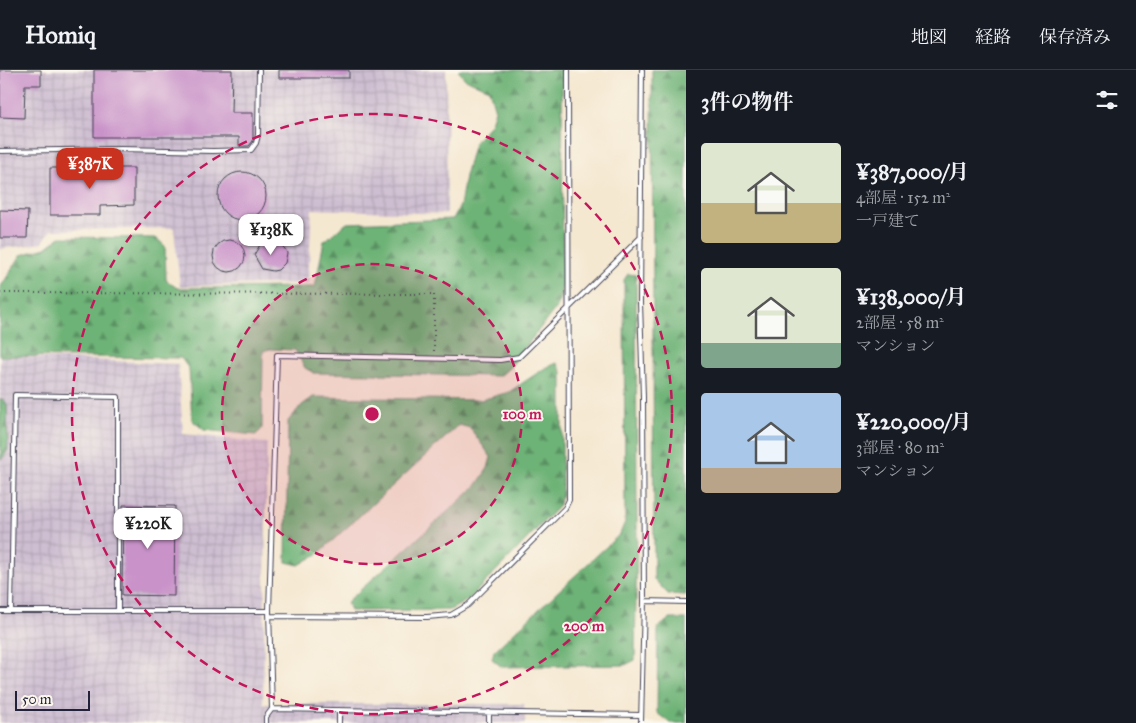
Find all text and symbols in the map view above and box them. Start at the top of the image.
text: Homiq [25,20,96,50]
text: 地図 [911,26,947,48]
text: 経路 [975,26,1011,48]
text: 保存済み [1039,26,1111,48]
icon: filters [1093,86,1121,114]
text: 3件の物件 [701,89,793,115]
pin: ¥387K [55,148,125,190]
text: ¥387K [67,154,113,173]
text: ¥387,000/月 [856,159,969,185]
icon: home [741,163,801,223]
text: 4部屋 · 152 m² [856,188,950,207]
text: 一戸建て [856,211,920,230]
pin: ¥138K [236,214,306,256]
text: ¥138K [249,220,293,239]
text: ¥138,000/月 [856,284,966,310]
icon: home [741,288,801,348]
text: 2部屋 · 58 m² [856,313,944,332]
text: マンション [856,336,935,355]
centre of rings [363,405,381,423]
text: 100 m [502,405,542,423]
text: ¥220,000/月 [856,409,971,435]
icon: home [741,413,801,473]
text: 3部屋 · 80 m² [856,438,944,457]
text: マンション [856,461,935,480]
pin: ¥220K [113,508,183,550]
text: ¥220K [125,514,171,533]
text: 200 m [564,617,605,635]
scale bar [15,688,90,711]
text: 50 m [22,691,51,708]

